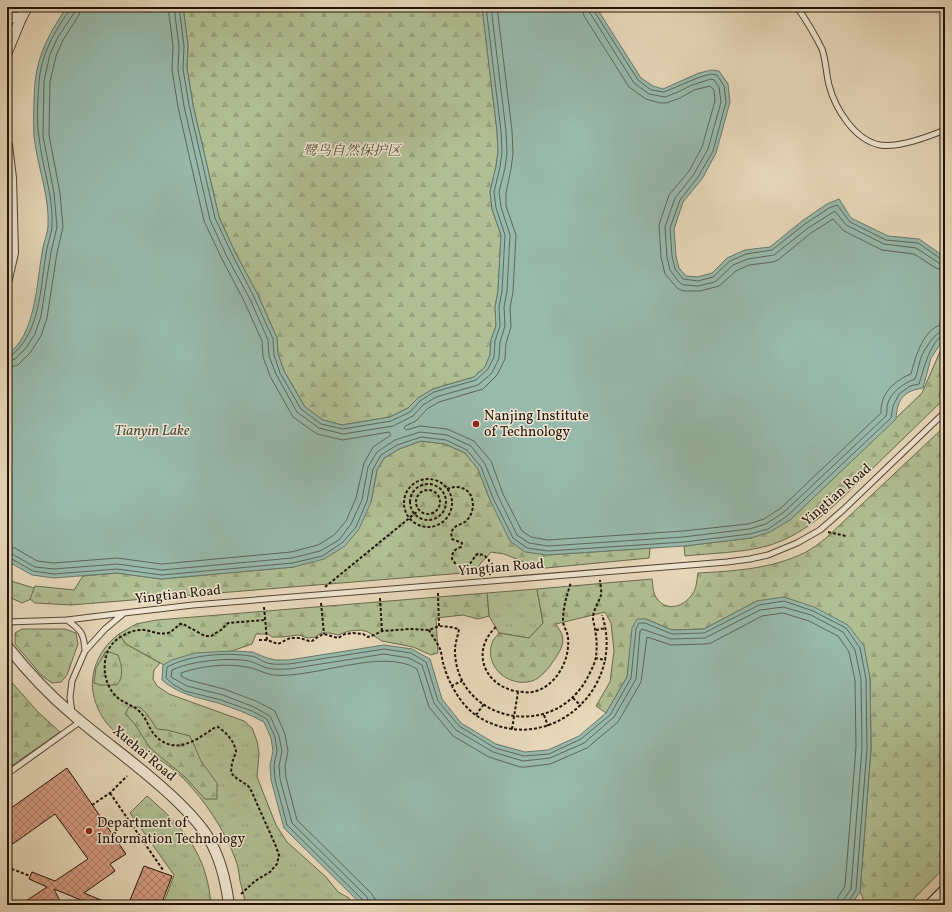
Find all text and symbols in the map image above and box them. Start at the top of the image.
park label: 鹭鸟自然保护区 [303,142,403,161]
place label: Nanjing Institute of Technology [484,407,589,442]
marker: Nanjing Institute of Technology [471,419,481,429]
water label: Tianyin Lake [115,421,190,442]
street label: Yingtian Road [798,459,876,531]
street label: Yingtian Road [457,555,545,581]
street label: Yingtian Road [134,581,222,609]
street label: Xuehai Road [108,722,180,786]
place label: Department of Information Technology [97,814,245,849]
marker: Department of Information Technology [84,826,94,836]

